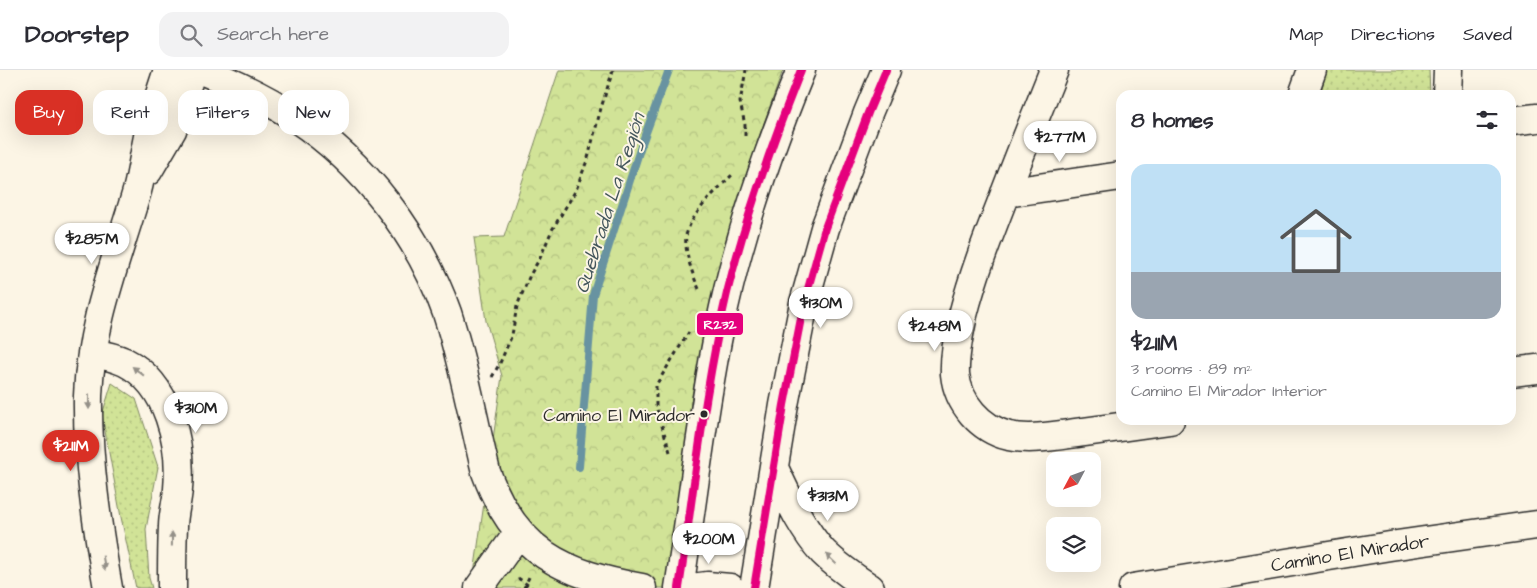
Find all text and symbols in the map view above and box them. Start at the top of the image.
search box [159,12,509,57]
text: Doorstep [25,18,129,52]
icon: search [177,21,205,49]
text: Search here [217,21,329,48]
text: Map [1289,22,1323,47]
text: Directions [1351,22,1435,47]
text: Saved [1463,22,1512,47]
chip: Buy [15,90,83,135]
chip: Rent [93,90,168,135]
chip: Filters [178,90,268,135]
chip: New [278,90,349,135]
text: 8 homes [1131,106,1213,135]
icon: filters [1473,106,1501,134]
water label: Quebrada La Región [568,108,654,297]
pin: $277M [1025,121,1095,163]
text: $277M [1035,126,1085,148]
icon: home [1271,196,1361,286]
pin: $285M [57,222,127,265]
text: $285M [66,228,119,250]
pin: $130M [786,286,856,329]
text: $130M [800,292,842,314]
pin: $248M [900,310,970,352]
line badge: R232 [696,312,744,336]
text: R232 [703,315,738,335]
text: $248M [909,315,961,337]
text: $211M [1131,329,1177,358]
text: 3 rooms · 89 m² [1131,358,1252,380]
one-way arrow [132,366,145,377]
text: Camino El Mirador Interior [1131,380,1327,402]
pin: $310M [161,392,231,434]
one-way arrow [85,394,93,410]
text: $310M [175,397,217,419]
place label: Camino El Mirador [543,403,695,428]
marker: Camino El Mirador [699,409,709,419]
pin: $211M [36,430,106,472]
text: $211M [53,435,89,457]
north arrow [1046,452,1101,508]
map controls [1046,452,1101,572]
pin: $313M [793,480,863,522]
text: $313M [808,485,848,507]
button: layers [1046,517,1101,572]
pin: $200M [674,522,744,565]
text: $200M [683,528,735,550]
street label: Camino El Mirador [1269,528,1432,579]
one-way arrow [169,531,177,547]
one-way arrow [825,553,837,565]
one-way arrow [100,556,108,572]

